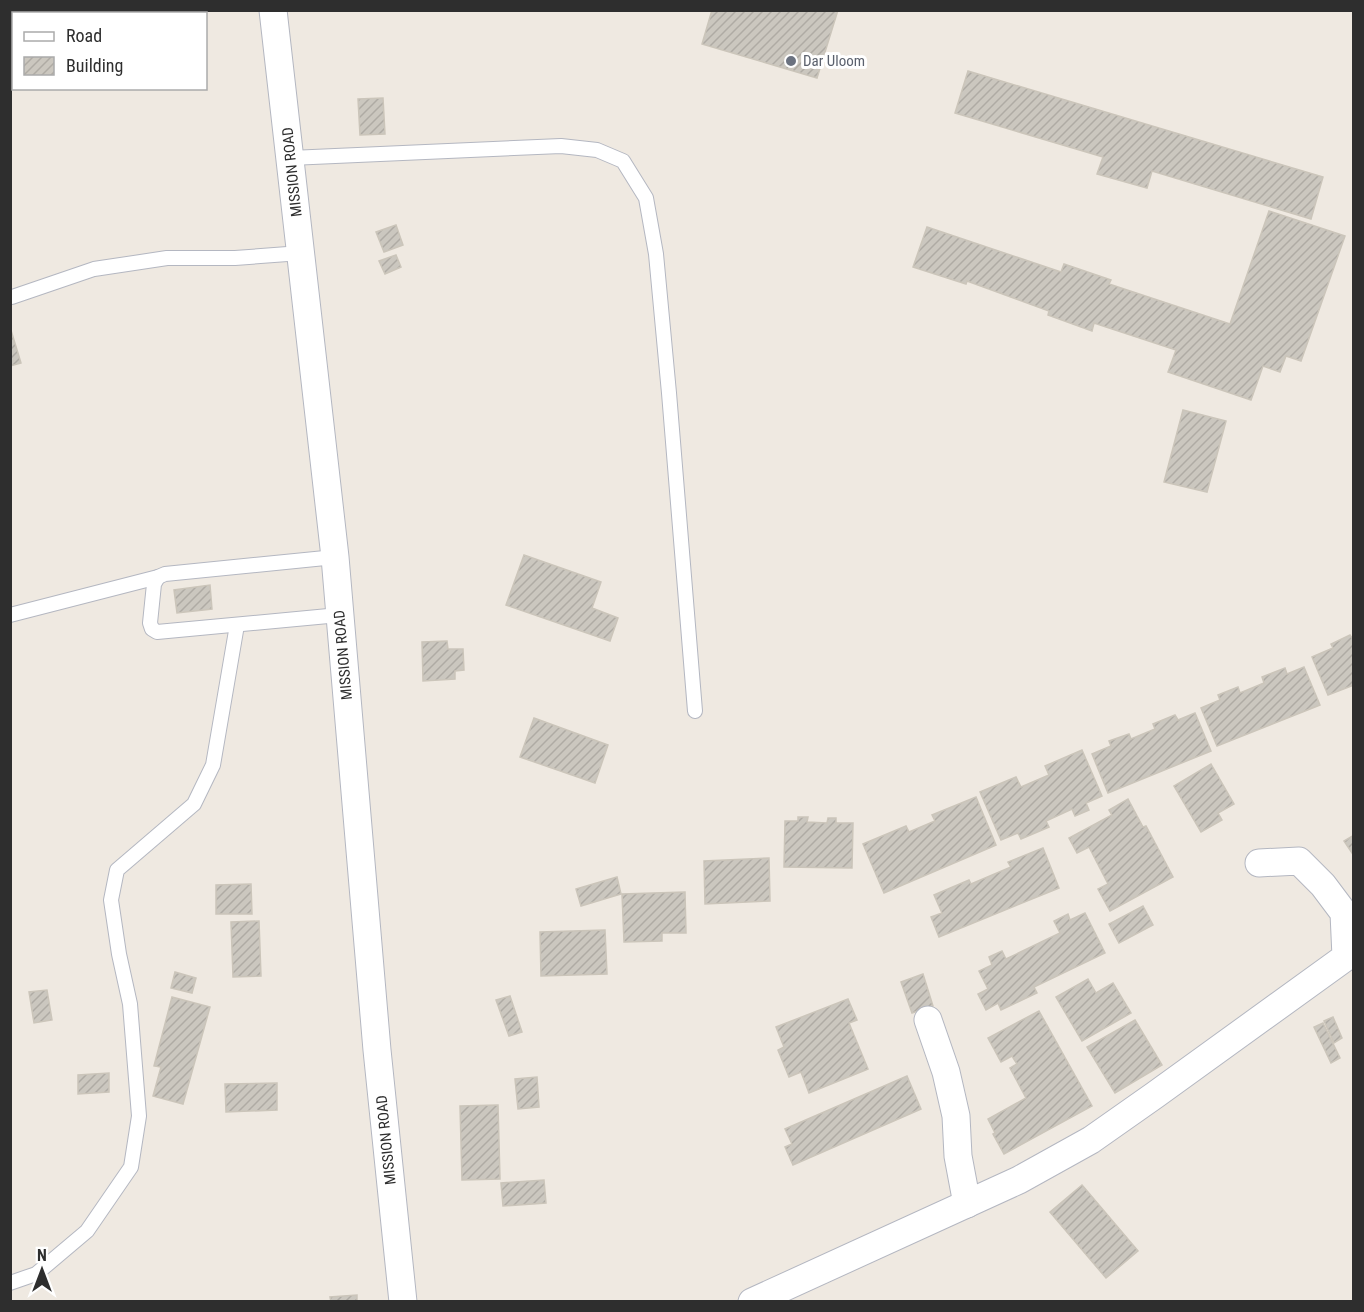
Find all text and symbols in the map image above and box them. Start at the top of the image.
legend [12,12,207,90]
text: Road [66,25,102,46]
place label: Dar Uloom [803,52,865,70]
marker: Dar Uloom [784,54,798,68]
text: Building [66,55,123,76]
street label: MISSION ROAD [278,126,306,218]
street label: MISSION ROAD [330,609,356,701]
street label: MISSION ROAD [372,1094,400,1186]
north arrow [12,1240,72,1300]
text: N [37,1246,47,1265]

